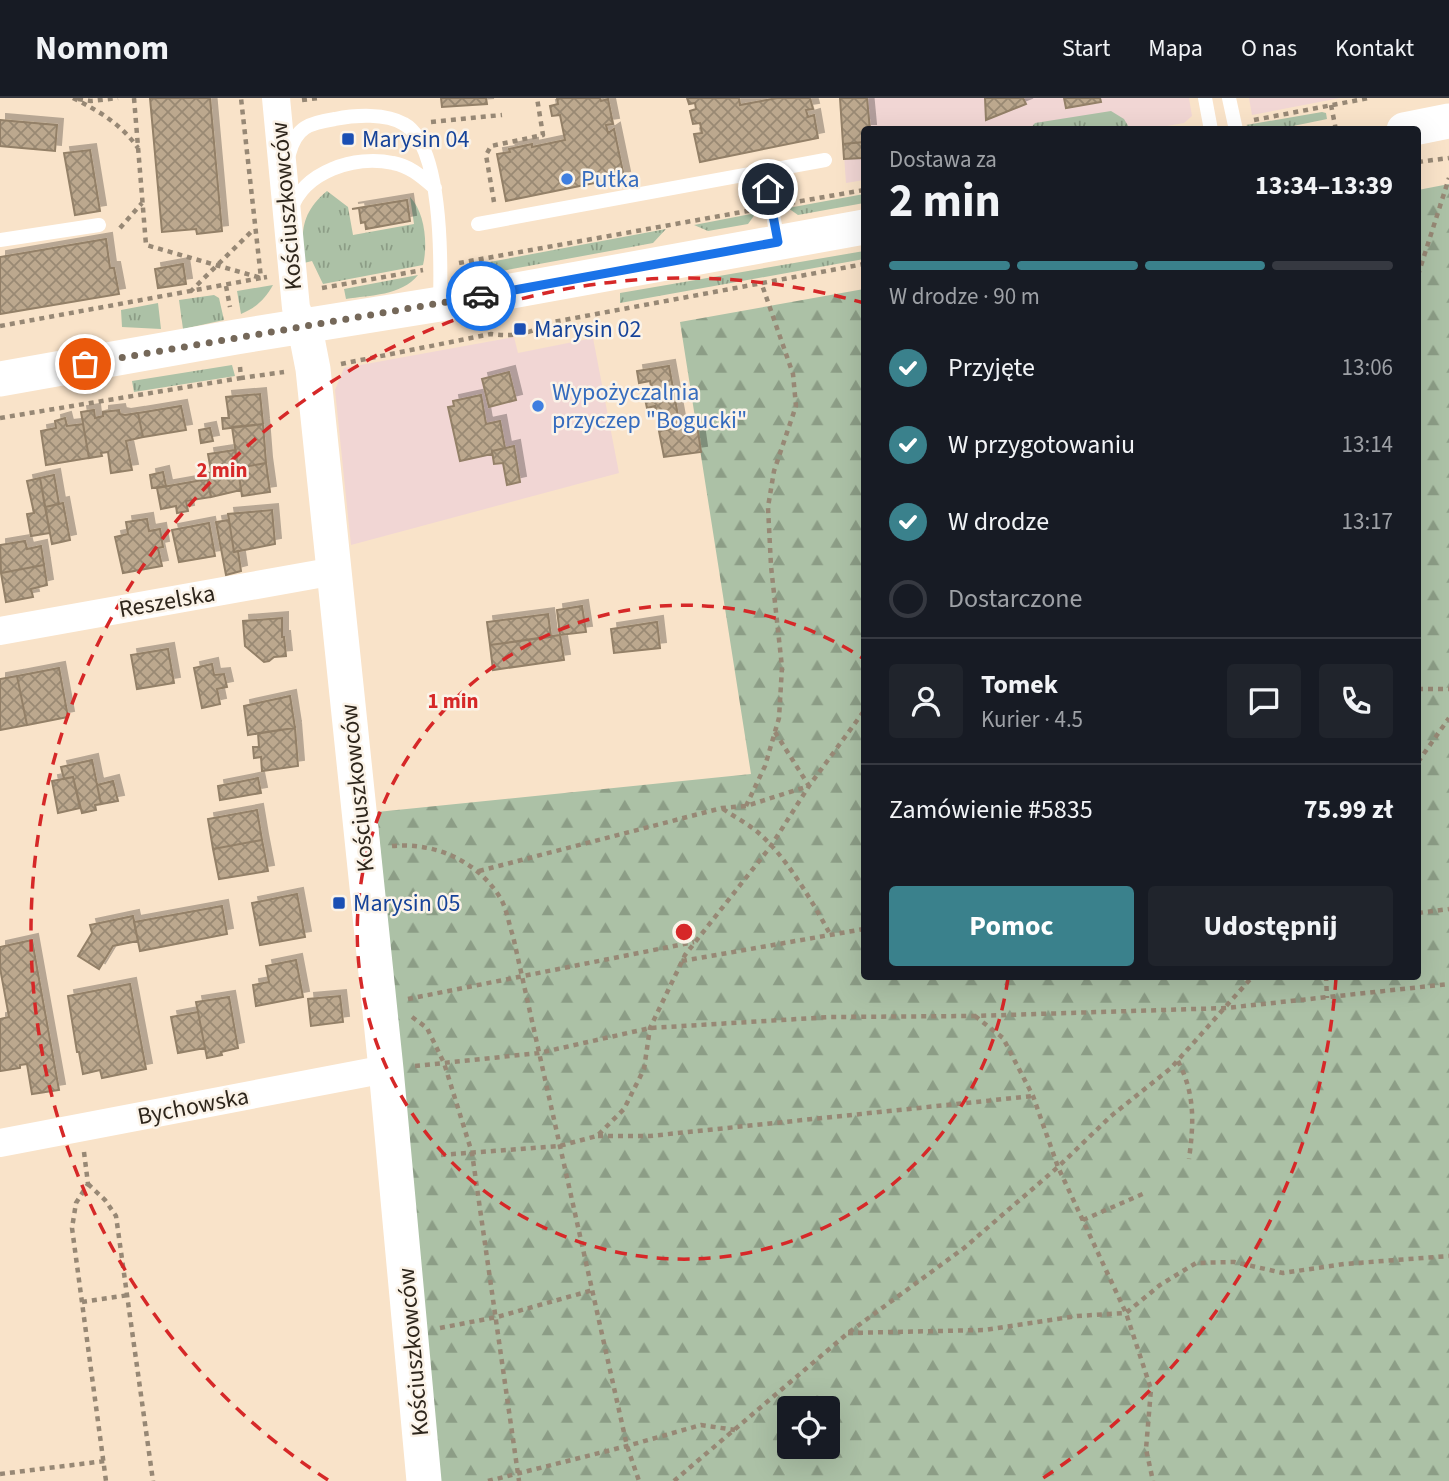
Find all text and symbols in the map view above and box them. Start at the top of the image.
text: Nomnom [35,25,169,72]
text: Start [1062,31,1110,66]
text: Mapa [1148,31,1203,66]
text: O nas [1241,31,1297,66]
text: Kontakt [1335,31,1414,66]
street label: Kościuszkowców [262,120,311,292]
place label: Marysin 04 [362,122,470,157]
marker: Marysin 04 [340,131,356,147]
text: Dostawa za [889,143,997,176]
pin [738,159,798,219]
place label: Putka [581,162,640,197]
text: 13:34–13:39 [1255,167,1393,204]
text: 2 min [889,169,1001,234]
icon: home [749,170,787,208]
marker: Putka [559,171,575,187]
courier [446,261,516,331]
icon: car [462,277,500,315]
text: W drodze · 90 m [889,280,1040,313]
place label: Marysin 02 [534,312,641,347]
marker: Marysin 02 [512,321,528,337]
pin [55,334,115,394]
icon: bag [66,345,104,383]
icon: check [889,349,927,387]
text: Przyjęte [948,349,1035,386]
text: 13:06 [1342,351,1393,384]
place label: Wypożyczalnia przyczep "Bogucki" [552,375,747,438]
marker: Wypożyczalnia przyczep "Bogucki" [530,398,546,414]
icon: check [889,426,927,464]
text: W przygotowaniu [948,426,1135,463]
text: 13:14 [1342,428,1393,461]
text: 2 min [196,455,248,485]
icon: check [889,503,927,541]
text: W drodze [948,503,1049,540]
text: 13:17 [1342,505,1393,538]
street label: Reszelska [116,576,218,627]
text: Dostarczone [948,580,1082,617]
button: person [889,664,963,738]
button: chat [1227,664,1301,738]
button: phone [1319,664,1393,738]
text: Tomek [981,666,1058,703]
text: 1 min [427,686,479,716]
street label: Kościuszkowców [331,702,384,874]
text: Kurier · 4.5 [981,703,1083,736]
text: Zamówienie #5835 [889,791,1093,828]
text: 75.99 zł [1304,791,1393,828]
place label: Marysin 05 [353,886,460,921]
button: Pomoc [889,886,1134,966]
button: Udostępnij [1148,886,1393,966]
marker: Marysin 05 [331,895,347,911]
centre of rings [672,920,696,944]
street label: Bychowska [134,1079,252,1134]
street label: Kościuszkowców [389,1266,438,1438]
map controls [777,1396,840,1459]
button: locate [777,1396,840,1459]

